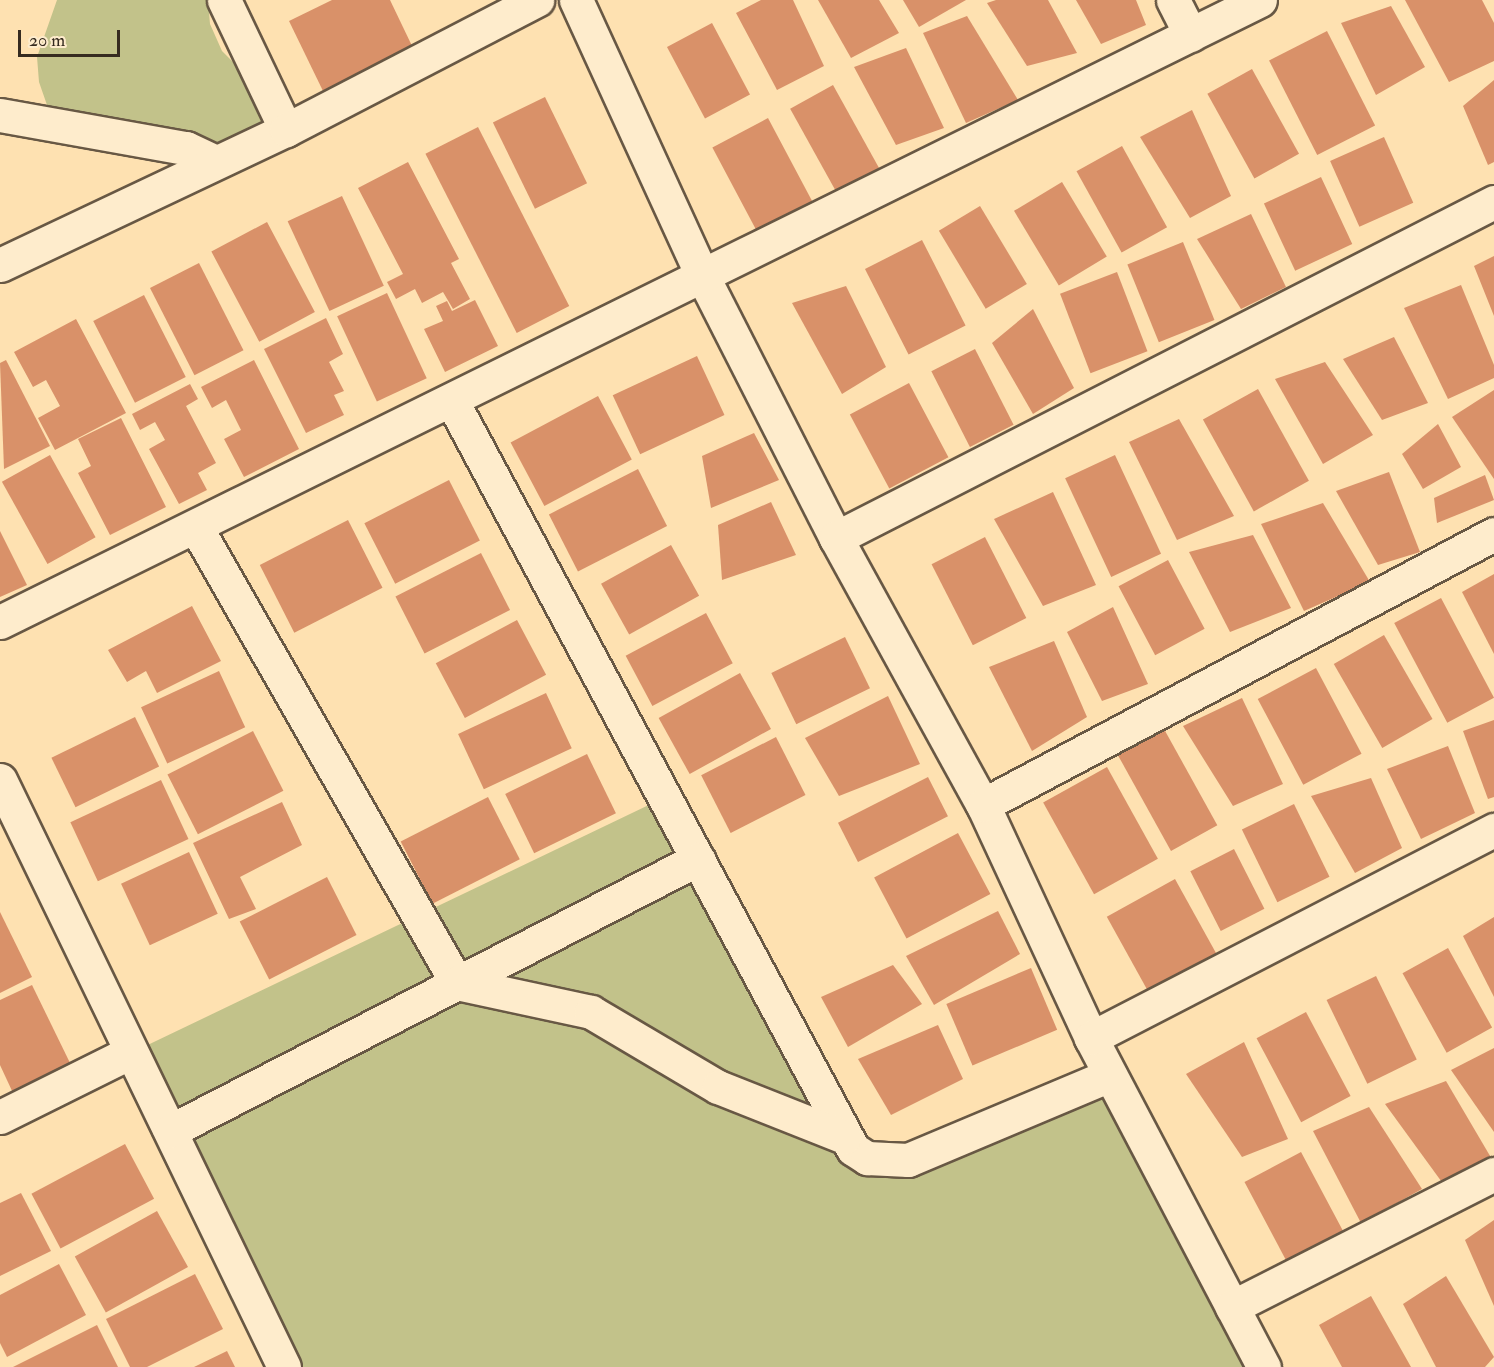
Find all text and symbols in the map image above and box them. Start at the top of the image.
scale bar [21,18,123,56]
text: 20 m [29,29,65,52]

